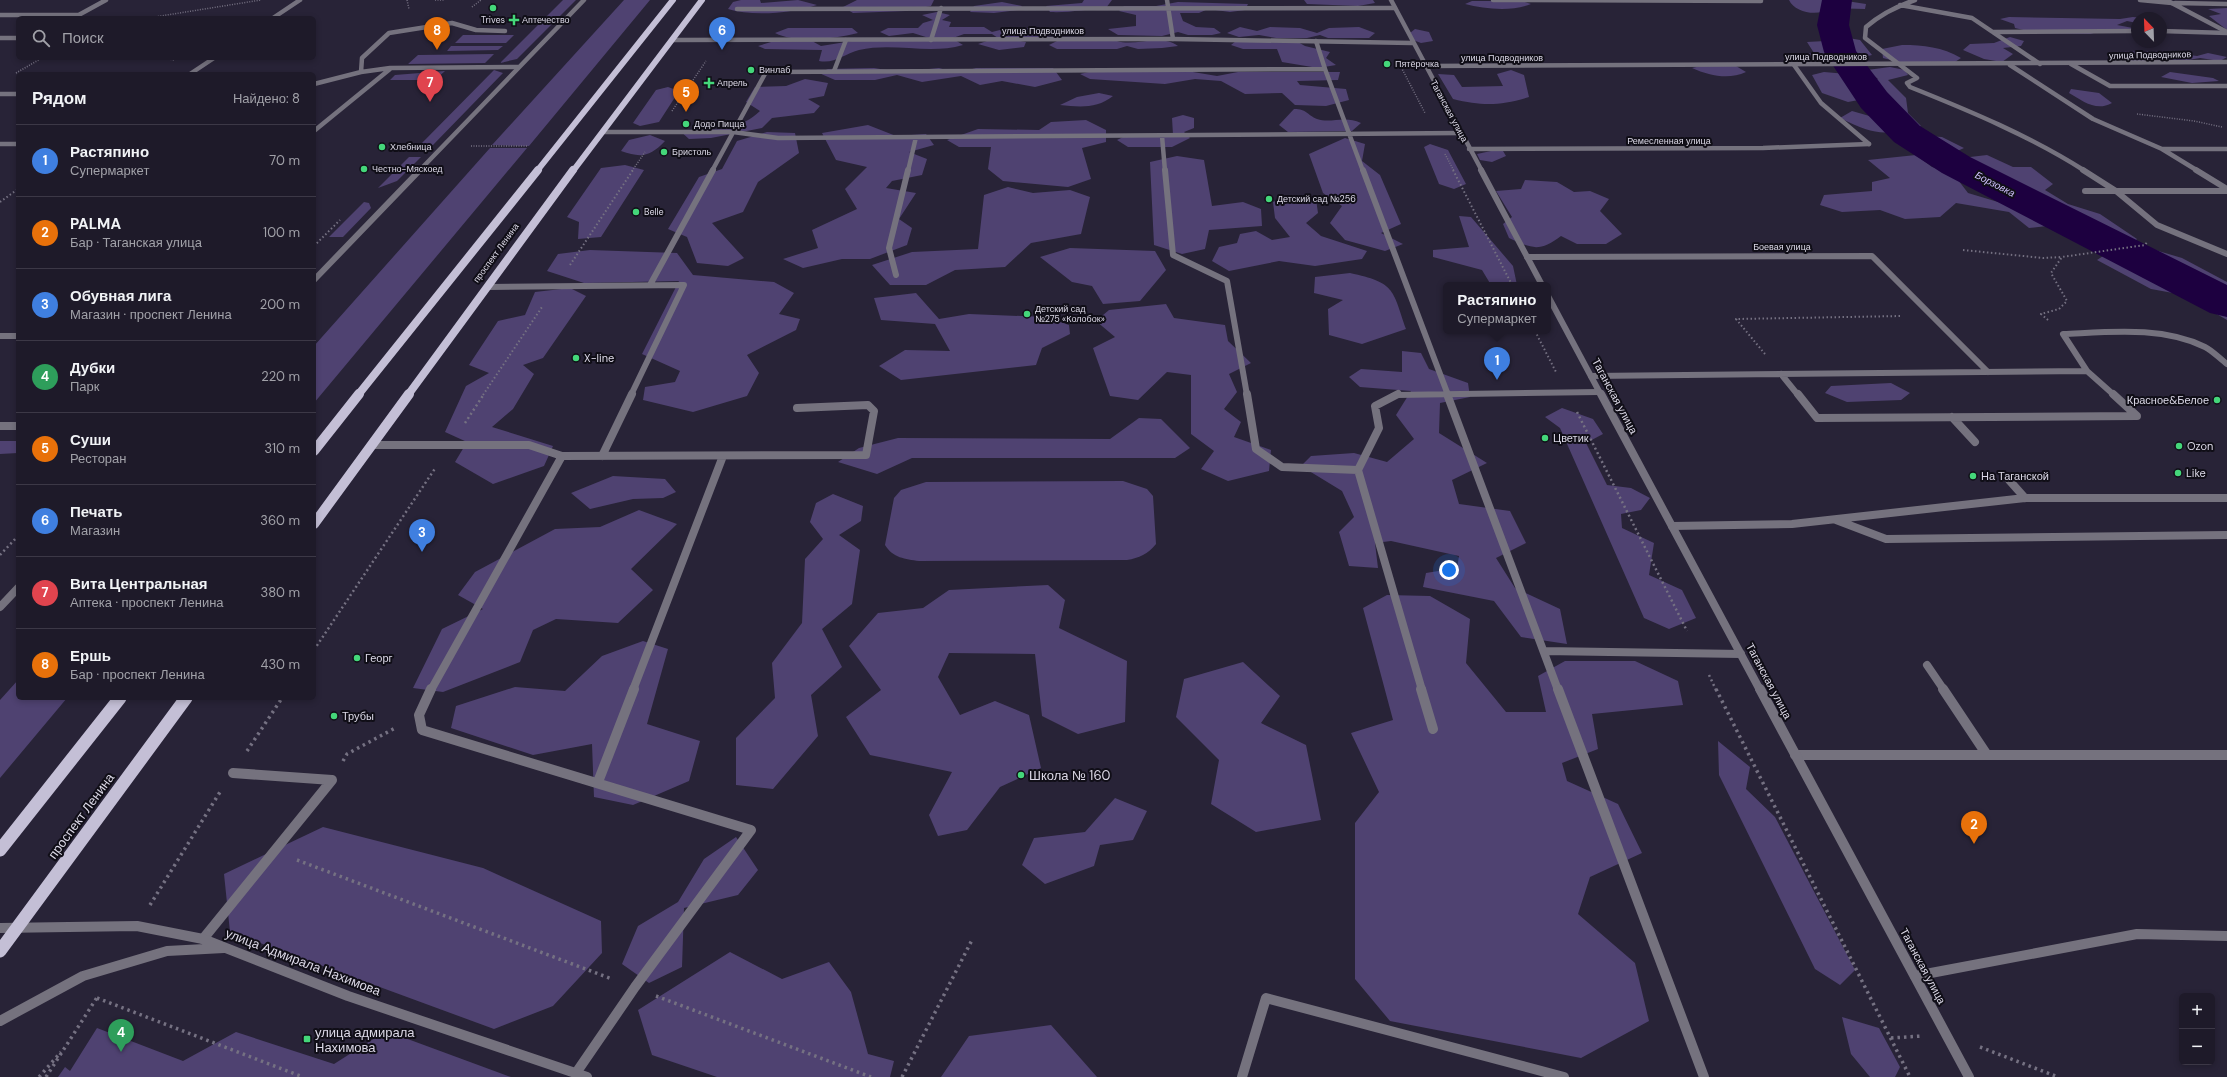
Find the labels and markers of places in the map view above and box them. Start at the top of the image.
marker: Trives [488,3,498,13]
place label: Trives [481,14,506,26]
place label: Аптечество [522,14,570,26]
marker: Аптечество [509,15,519,25]
pin: 8 [424,17,450,50]
pin: 6 [709,17,735,50]
place label: Пятёрочка [1395,58,1439,70]
marker: Пятёрочка [1382,59,1392,69]
place label: Винлаб [759,64,790,76]
marker: Винлаб [746,65,756,75]
pin: 7 [417,69,443,102]
place label: Апрель [717,77,748,89]
marker: Апрель [704,78,714,88]
pin: 5 [673,79,699,112]
place label: Додо Пицца [694,118,744,130]
marker: Додо Пицца [681,119,691,129]
place label: Хлебница [390,141,431,153]
marker: Хлебница [377,142,387,152]
place label: Бристоль [672,146,712,158]
marker: Бристоль [659,147,669,157]
place label: Честно-Мяскоед [372,163,443,175]
marker: Честно-Мяскоед [359,164,369,174]
place label: Детский сад №256 [1277,193,1356,205]
marker: Детский сад №256 [1264,194,1274,204]
place label: Belle [644,206,664,218]
marker: Belle [631,207,641,217]
place label: Детский сад №275 «Колобок» [1035,303,1105,325]
marker: Детский сад №275 «Колобок» [1022,309,1032,319]
pin: 1 [1484,347,1510,380]
place label: X-line [584,351,614,365]
marker: X-line [571,353,581,363]
place label: Красное&Белое [2127,393,2209,407]
marker: Красное&Белое [2212,395,2222,405]
place label: Цветик [1553,431,1589,445]
marker: Цветик [1540,433,1550,443]
place label: Ozon [2187,439,2213,453]
marker: Ozon [2174,441,2184,451]
place label: Like [2186,466,2206,480]
marker: Like [2173,468,2183,478]
place label: На Таганской [1981,469,2049,483]
marker: На Таганской [1968,471,1978,481]
pin: 3 [409,519,435,552]
place label: Георг [365,651,393,665]
marker: Георг [352,653,362,663]
place label: Трубы [342,709,374,723]
marker: Трубы [329,711,339,721]
place label: Школа № 160 [1029,767,1111,784]
marker: Школа № 160 [1016,770,1026,780]
pin: 2 [1961,811,1987,844]
pin: 4 [108,1019,134,1052]
place label: улица адмирала Нахимова [315,1024,415,1056]
marker: улица адмирала Нахимова [302,1034,312,1044]

